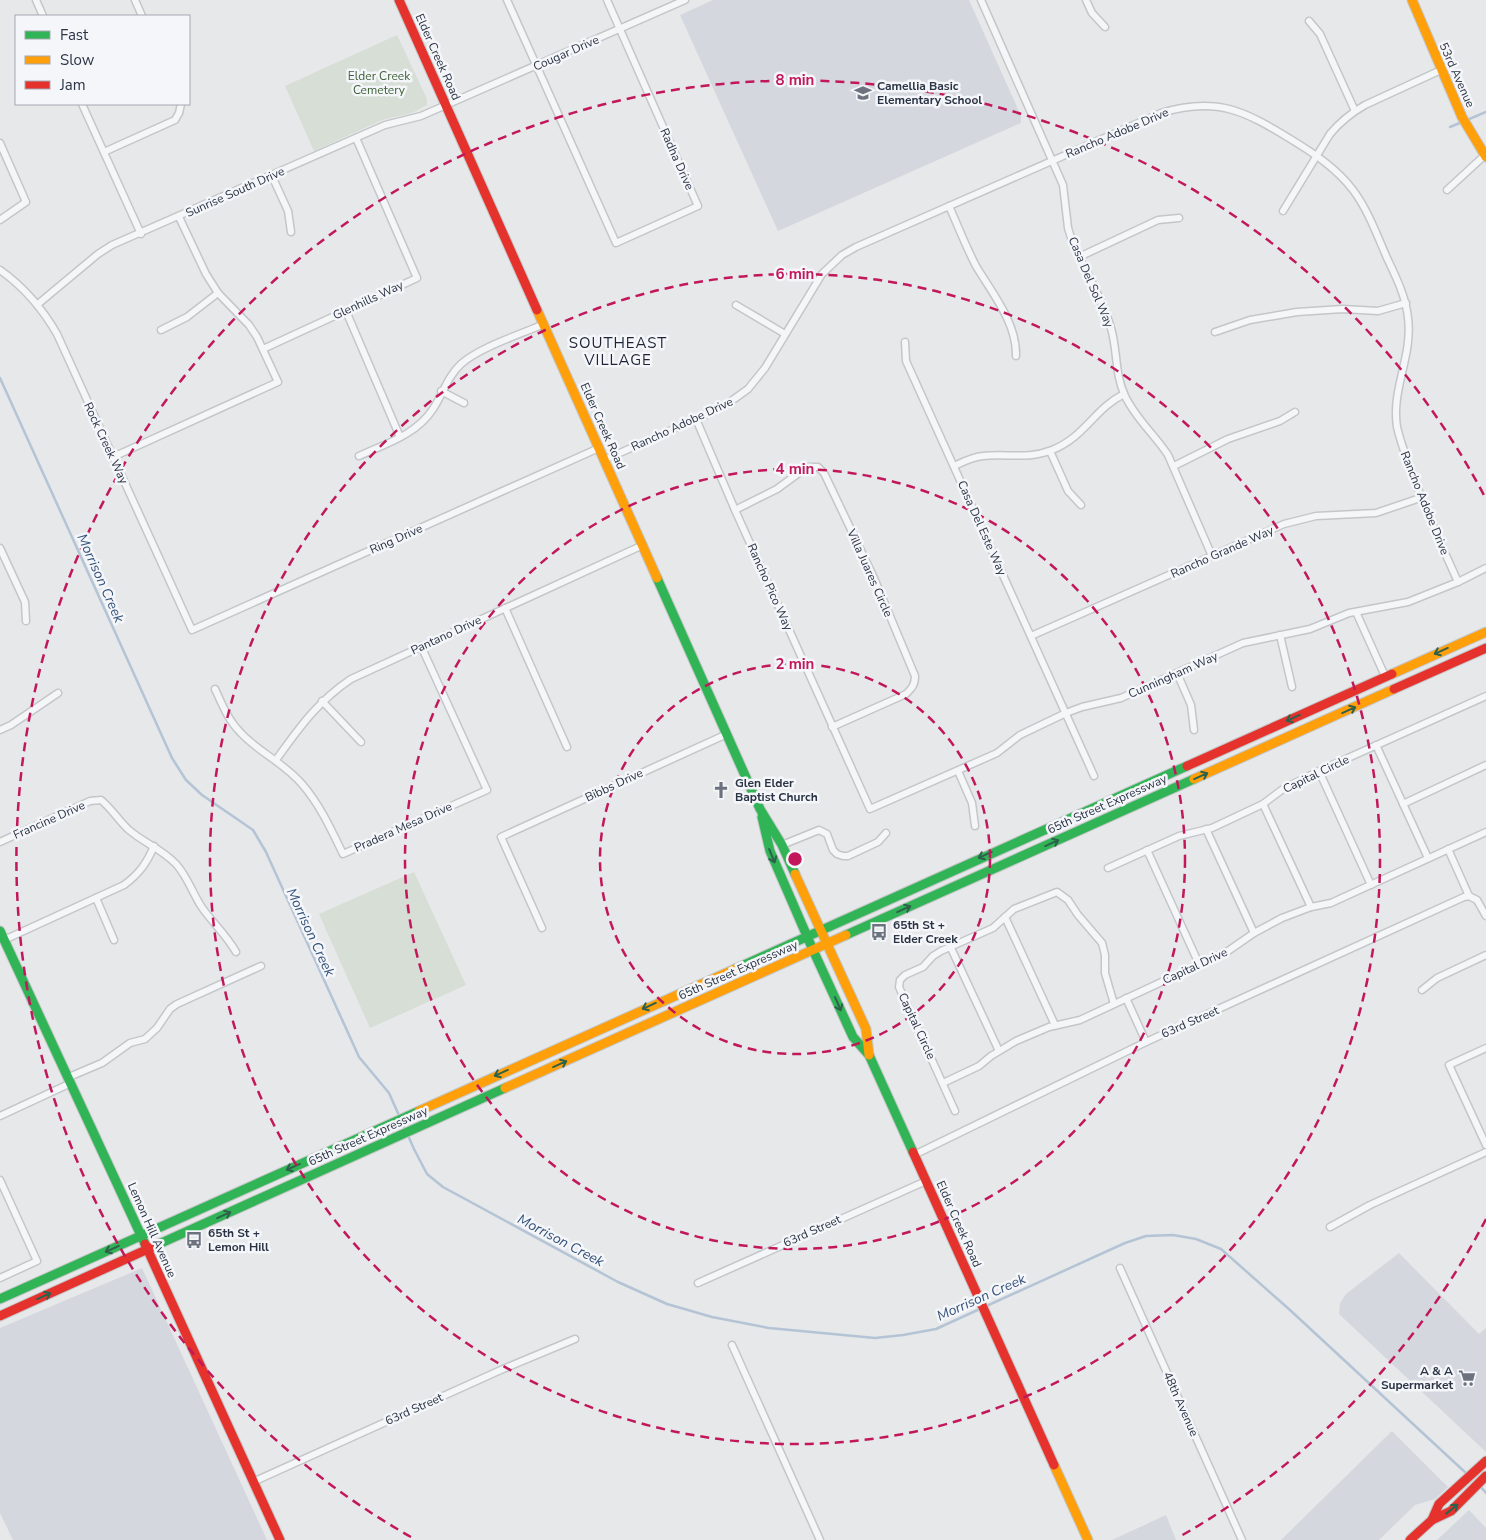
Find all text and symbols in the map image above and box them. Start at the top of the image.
street label: Elder Creek Road [412,11,464,103]
legend [15,15,190,105]
text: Fast [60,25,89,45]
street label: Cougar Drive [531,31,601,75]
street label: 53rd Avenue [1436,40,1478,110]
text: Slow [60,50,95,70]
park label: Elder Creek Cemetery [348,68,411,98]
text: 8 min [776,70,814,90]
text: Jam [59,75,86,95]
place label: Camellia Basic Elementary School [877,78,982,108]
school or university icon: Camellia Basic Elementary School [853,83,873,103]
street label: Rancho Adobe Drive [1063,104,1171,162]
street label: Radha Drive [656,126,698,192]
street label: Sunrise South Drive [183,163,287,221]
street label: Casa Del Sol Way [1065,234,1118,331]
text: 6 min [776,264,814,284]
street label: Glenhills Way [330,276,407,323]
district label: SOUTHEAST VILLAGE [569,333,667,370]
street label: Elder Creek Road [577,380,629,472]
street label: Rancho Adobe Drive [629,393,735,455]
street label: Rock Creek Way [80,400,132,487]
street label: Rancho Adobe Drive [1397,449,1453,557]
text: 4 min [776,459,814,479]
street label: Casa Del Este Way [954,478,1011,579]
street label: Ring Drive [367,520,425,558]
street label: Rancho Grande Way [1168,522,1277,582]
street label: Villa Juares Circle [843,526,897,619]
water label: Morrison Creek [72,531,129,627]
street label: Rancho Pico Way [744,541,797,634]
street label: Pantano Drive [408,612,484,658]
one-way arrow [1434,647,1449,657]
street label: Cunningham Way [1126,648,1221,702]
text: 2 min [776,654,814,674]
one-way arrow [1341,705,1356,714]
one-way arrow [1286,713,1301,723]
street label: Capital Circle [1280,751,1352,797]
street label: Bibbs Drive [582,765,646,805]
street label: 65th Street Expressway [1045,770,1170,838]
one-way arrow [1193,771,1208,781]
place label: Glen Elder Baptist Church [735,775,818,805]
church icon: Glen Elder Baptist Church [711,780,731,800]
street label: Francine Drive [11,797,87,843]
street label: Pradera Mesa Drive [352,798,454,856]
one-way arrow [1044,837,1059,847]
one-way arrow [768,848,778,863]
centre of rings [786,850,804,868]
one-way arrow [978,851,993,861]
water label: Morrison Creek [282,885,340,980]
one-way arrow [896,903,911,913]
place label: 65th St + Elder Creek [893,917,958,947]
bus stop icon: 65th St + Elder Creek [869,922,889,942]
street label: 65th Street Expressway [676,936,801,1004]
street label: Capital Drive [1160,944,1230,988]
street label: Capital Circle [895,990,939,1062]
one-way arrow [833,996,843,1011]
one-way arrow [642,1002,657,1012]
street label: 63rd Street [1159,1002,1222,1042]
one-way arrow [552,1058,567,1068]
one-way arrow [494,1069,509,1079]
street label: 65th Street Expressway [306,1102,431,1170]
one-way arrow [286,1163,301,1173]
street label: Elder Creek Road [933,1178,985,1270]
street label: Lemon Hill Avenue [124,1180,180,1280]
one-way arrow [216,1210,231,1220]
water label: Morrison Creek [514,1210,608,1272]
street label: 63rd Street [781,1211,844,1251]
place label: 65th St + Lemon Hill [208,1225,269,1255]
bus stop icon: 65th St + Lemon Hill [184,1230,204,1250]
one-way arrow [105,1244,120,1254]
water label: Morrison Creek [934,1269,1030,1326]
one-way arrow [36,1291,51,1301]
place label: A & A Supermarket [1381,1363,1453,1393]
supermarket icon: A & A Supermarket [1457,1368,1477,1388]
street label: 48th Avenue [1160,1369,1202,1439]
street label: 63rd Street [383,1389,446,1429]
one-way arrow [1445,1504,1459,1514]

